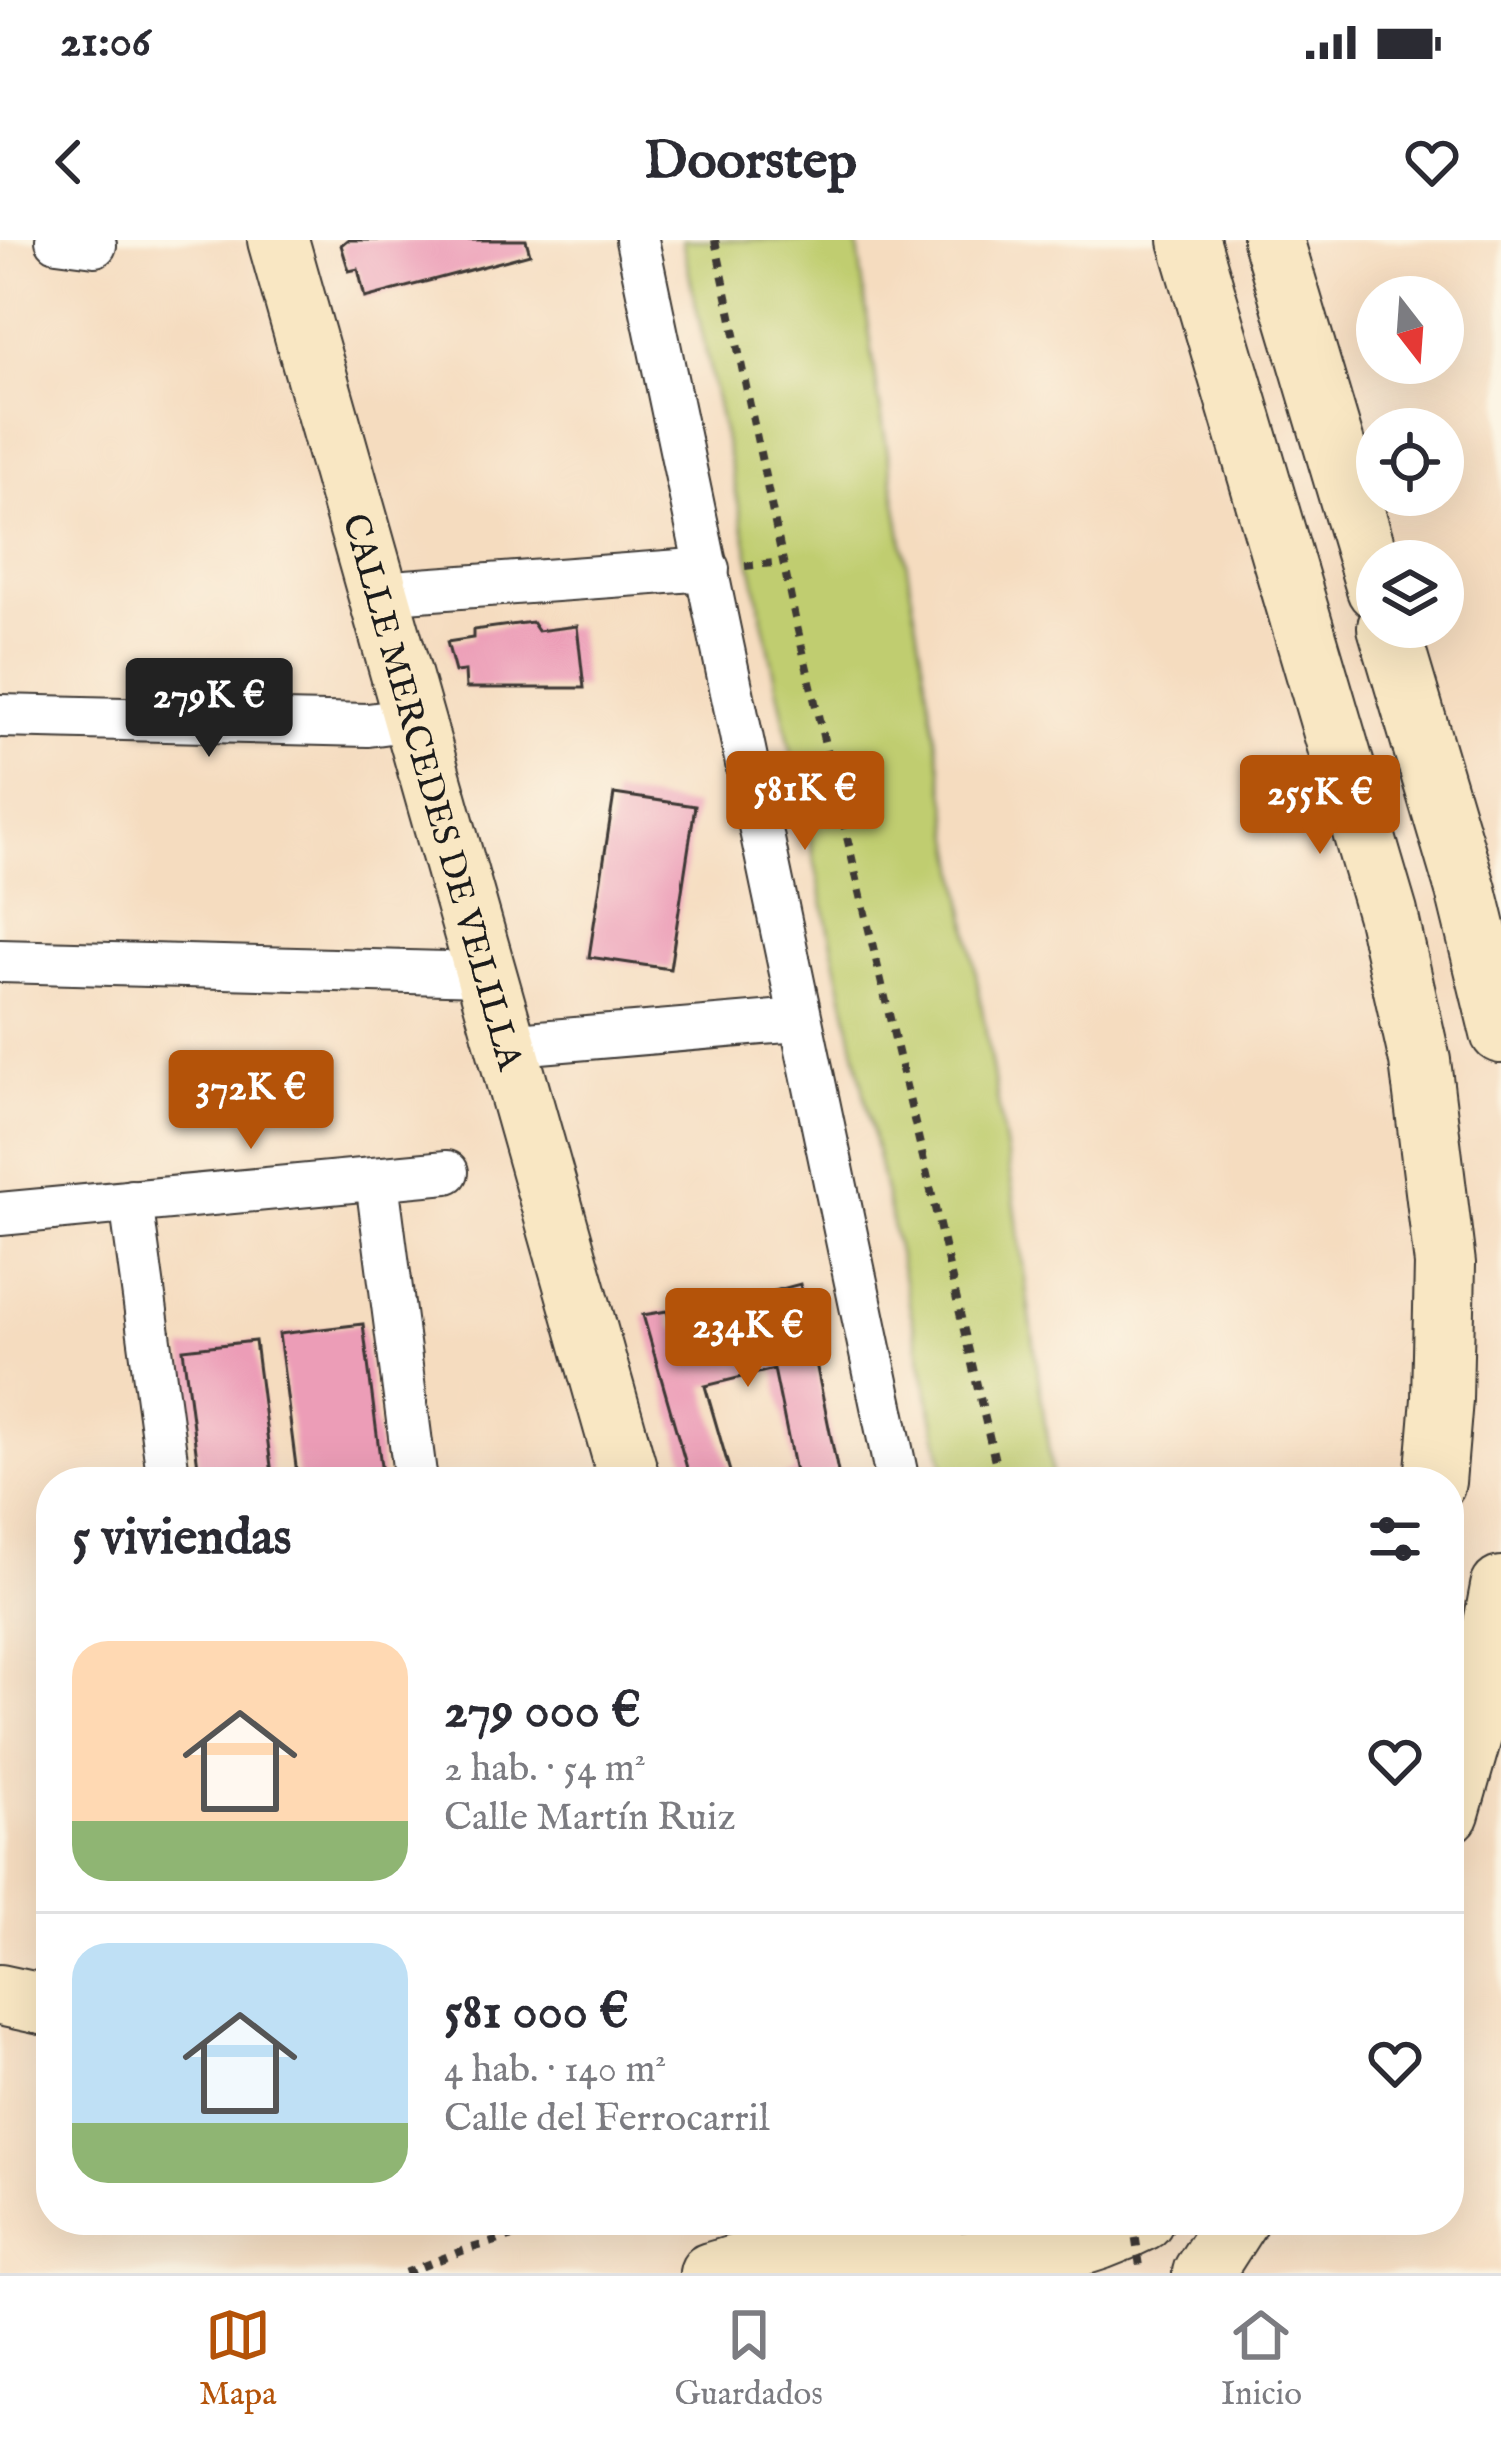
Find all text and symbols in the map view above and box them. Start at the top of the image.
text: 21:06 [60,14,151,71]
text: Doorstep [644,128,857,197]
icon: back [36,129,102,195]
icon: heart [1399,129,1465,195]
north arrow [1356,276,1464,384]
map controls [1356,276,1464,648]
button: locate [1356,408,1464,516]
street label: CALLE MERCEDES DE VELILLA [331,509,532,1077]
button: layers [1356,540,1464,648]
pin: 279K € [111,658,307,760]
text: 279K € [153,672,265,721]
pin: 581K € [707,751,903,853]
pin: 255K € [1222,755,1418,857]
text: 581K € [753,765,857,814]
text: 255K € [1267,769,1373,818]
pin: 372K € [153,1050,349,1152]
text: 372K € [196,1064,306,1113]
pin: 234K € [650,1288,846,1390]
text: 234K € [692,1302,804,1351]
icon: filters [1362,1506,1428,1572]
text: 5 viviendas [72,1507,291,1572]
text: 279 000 € [444,1680,641,1745]
icon: home [168,1689,312,1833]
icon: heart [1362,1728,1428,1794]
text: 2 hab. · 54 m² [444,1745,646,1794]
text: Calle Martín Ruiz [444,1794,735,1843]
text: 581 000 € [444,1981,629,2046]
icon: home [168,1991,312,2135]
icon: heart [1362,2030,1428,2096]
text: 4 hab. · 140 m² [444,2046,666,2095]
text: Calle del Ferrocarril [444,2095,770,2144]
tab: Mapa [199,2302,276,2416]
tab: Guardados [674,2302,823,2416]
tab: Inicio [1221,2302,1302,2416]

